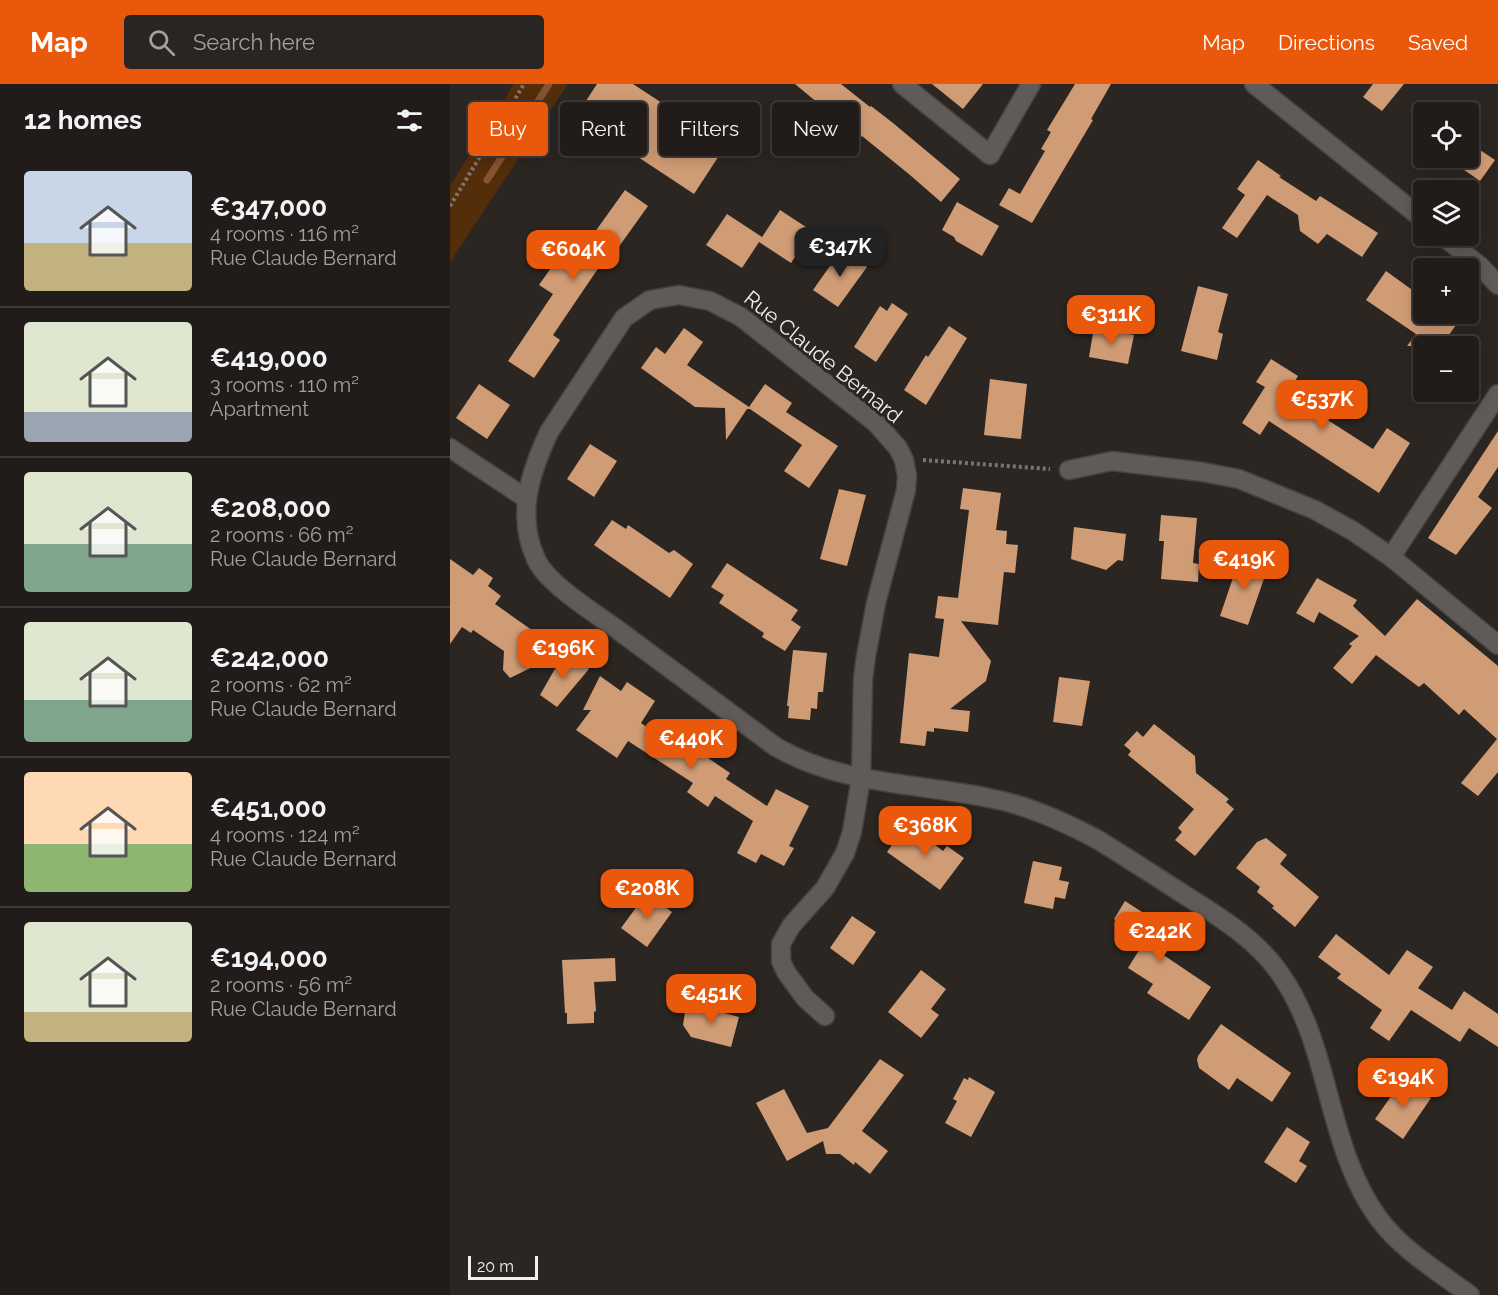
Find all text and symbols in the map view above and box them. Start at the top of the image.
search box [124,15,544,69]
text: Map [30,26,88,59]
icon: search [145,26,178,59]
text: Search here [193,29,315,55]
text: Map [1202,30,1245,55]
text: Directions [1278,30,1375,55]
text: Saved [1408,30,1468,55]
chip: Buy [468,102,548,156]
chip: Rent [560,102,647,156]
chip: Filters [659,102,760,156]
chip: New [772,102,859,156]
map controls [1413,102,1479,402]
button: locate [1413,102,1479,168]
icon: filters [393,104,426,137]
text: 12 homes [24,105,142,135]
button: layers [1413,180,1479,246]
text: €347,000 [210,192,327,222]
icon: home [72,195,144,267]
text: 4 rooms · 116 m² [210,222,359,246]
pin: €347K [798,227,882,278]
pin: €604K [531,230,615,281]
text: €347K [808,234,872,258]
text: €604K [540,237,606,261]
text: Rue Claude Bernard [210,246,397,270]
button: + [1413,258,1479,324]
street label: Rue Claude Bernard [739,285,907,428]
pin: €311K [1069,295,1153,346]
text: €311K [1081,302,1141,326]
button: − [1413,336,1479,402]
text: €419,000 [210,343,328,373]
icon: home [72,346,144,418]
text: 3 rooms · 110 m² [210,373,359,397]
pin: €537K [1280,380,1364,431]
text: €537K [1291,387,1353,411]
text: Apartment [210,397,309,421]
text: €208,000 [210,493,331,523]
icon: home [72,496,144,568]
text: 2 rooms · 66 m² [210,523,353,547]
pin: €419K [1202,540,1286,591]
text: Rue Claude Bernard [210,547,397,571]
text: €419K [1213,547,1275,571]
pin: €196K [521,629,605,680]
text: €196K [531,636,595,660]
text: €242,000 [210,643,329,673]
icon: home [72,646,144,718]
text: 2 rooms · 62 m² [210,673,352,697]
text: Rue Claude Bernard [210,697,397,721]
pin: €440K [649,719,733,770]
text: €440K [659,726,723,750]
text: €451,000 [210,793,327,823]
icon: home [72,796,144,868]
pin: €368K [883,806,967,857]
text: €368K [893,813,957,837]
text: 4 rooms · 124 m² [210,823,360,847]
text: Rue Claude Bernard [210,847,397,871]
pin: €208K [605,869,689,920]
text: €208K [615,876,679,900]
pin: €242K [1118,912,1202,963]
text: €242K [1128,919,1192,943]
text: €194,000 [210,943,328,973]
icon: home [72,946,144,1018]
text: 2 rooms · 56 m² [210,973,352,997]
pin: €451K [669,974,753,1025]
text: €451K [680,981,742,1005]
text: Rue Claude Bernard [210,997,397,1021]
pin: €194K [1361,1058,1445,1109]
text: €194K [1372,1065,1434,1089]
scale bar [468,1253,538,1280]
text: 20 m [477,1257,514,1276]

